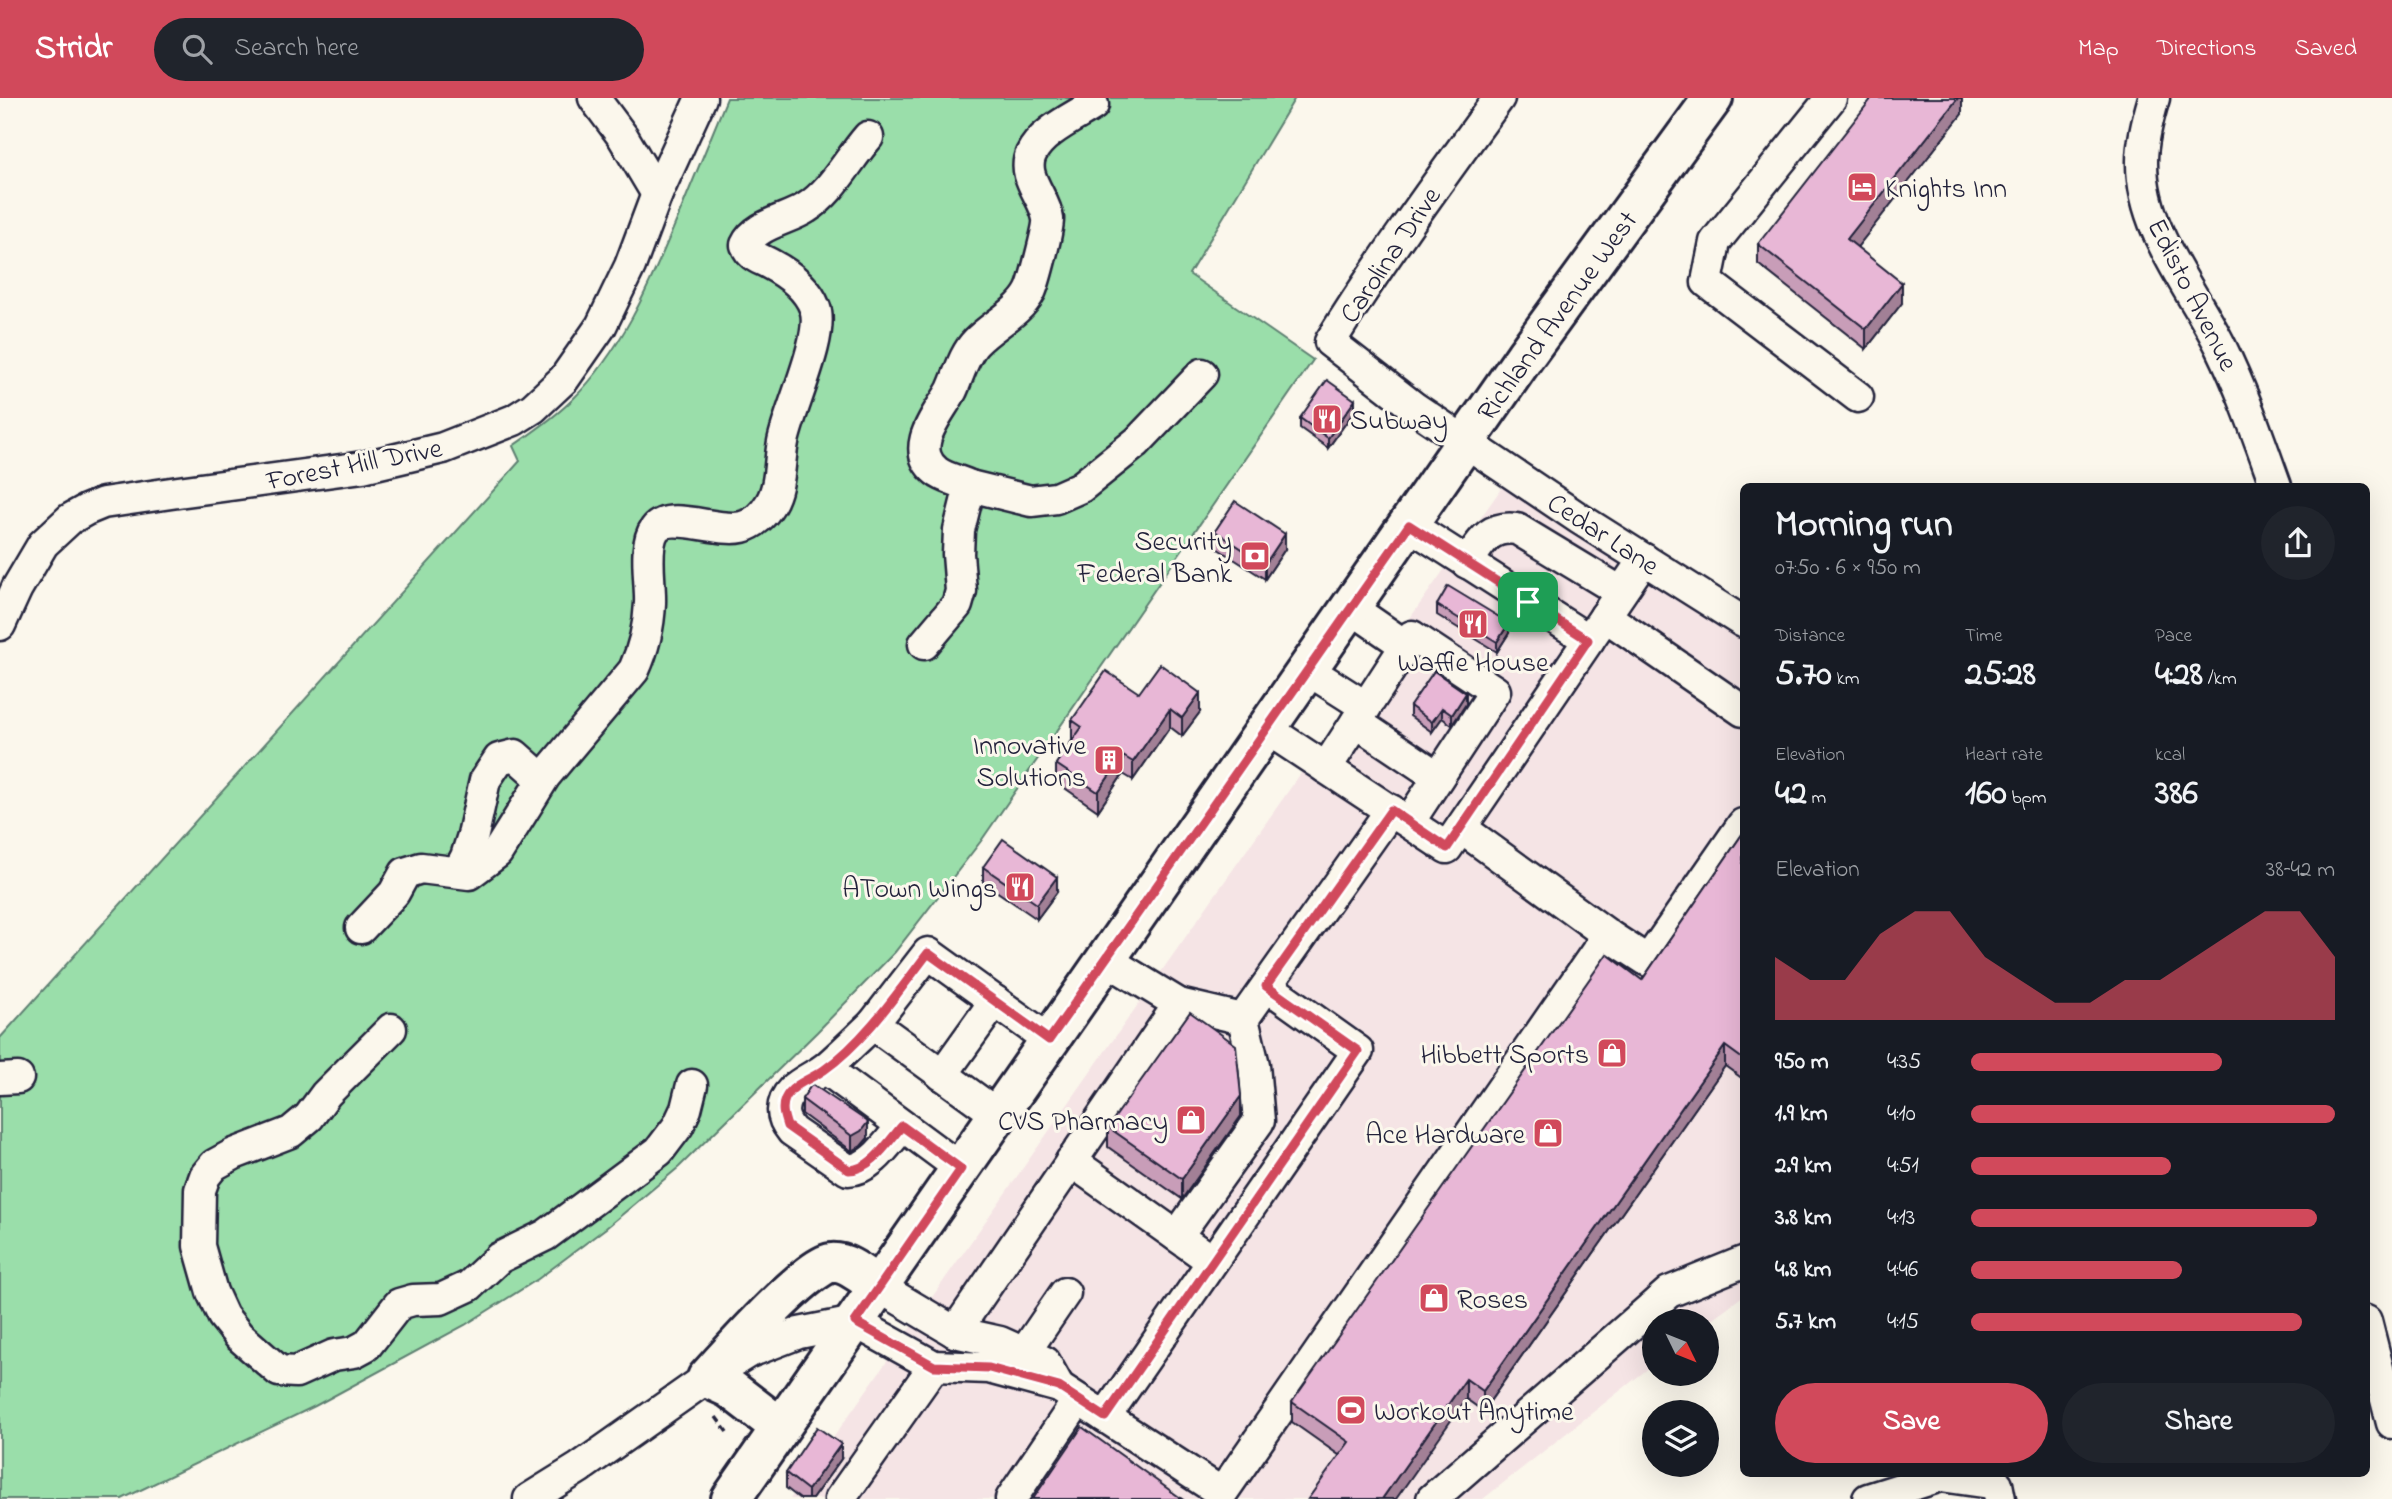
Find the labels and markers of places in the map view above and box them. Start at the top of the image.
hotel icon: Knights Inn [1845,170,1879,204]
place label: Knights Inn [1885,170,2007,211]
restaurant icon: Subway [1310,402,1344,436]
place label: Subway [1350,402,1448,443]
place label: Security Federal Bank [1076,523,1233,596]
bank icon: Security Federal Bank [1238,539,1272,573]
pin [1498,572,1558,632]
restaurant icon: Waffle House [1456,607,1490,641]
place label: Waffle House [1397,644,1549,685]
place label: Innovative Solutions [973,727,1086,800]
building icon: Innovative Solutions [1092,743,1126,777]
place label: ATown Wings [842,870,997,911]
restaurant icon: ATown Wings [1003,870,1037,904]
place label: Hibbett Sports [1420,1036,1589,1077]
shop icon: Hibbett Sports [1595,1036,1629,1070]
place label: CVS Pharmacy [998,1103,1168,1144]
shop icon: CVS Pharmacy [1174,1103,1208,1137]
place label: Ace Hardware [1365,1116,1525,1157]
shop icon: Ace Hardware [1531,1116,1565,1150]
shop icon: Roses [1417,1281,1451,1315]
place label: Roses [1457,1281,1528,1322]
sports icon: Workout Anytime [1334,1393,1368,1427]
place label: Workout Anytime [1374,1393,1574,1434]

